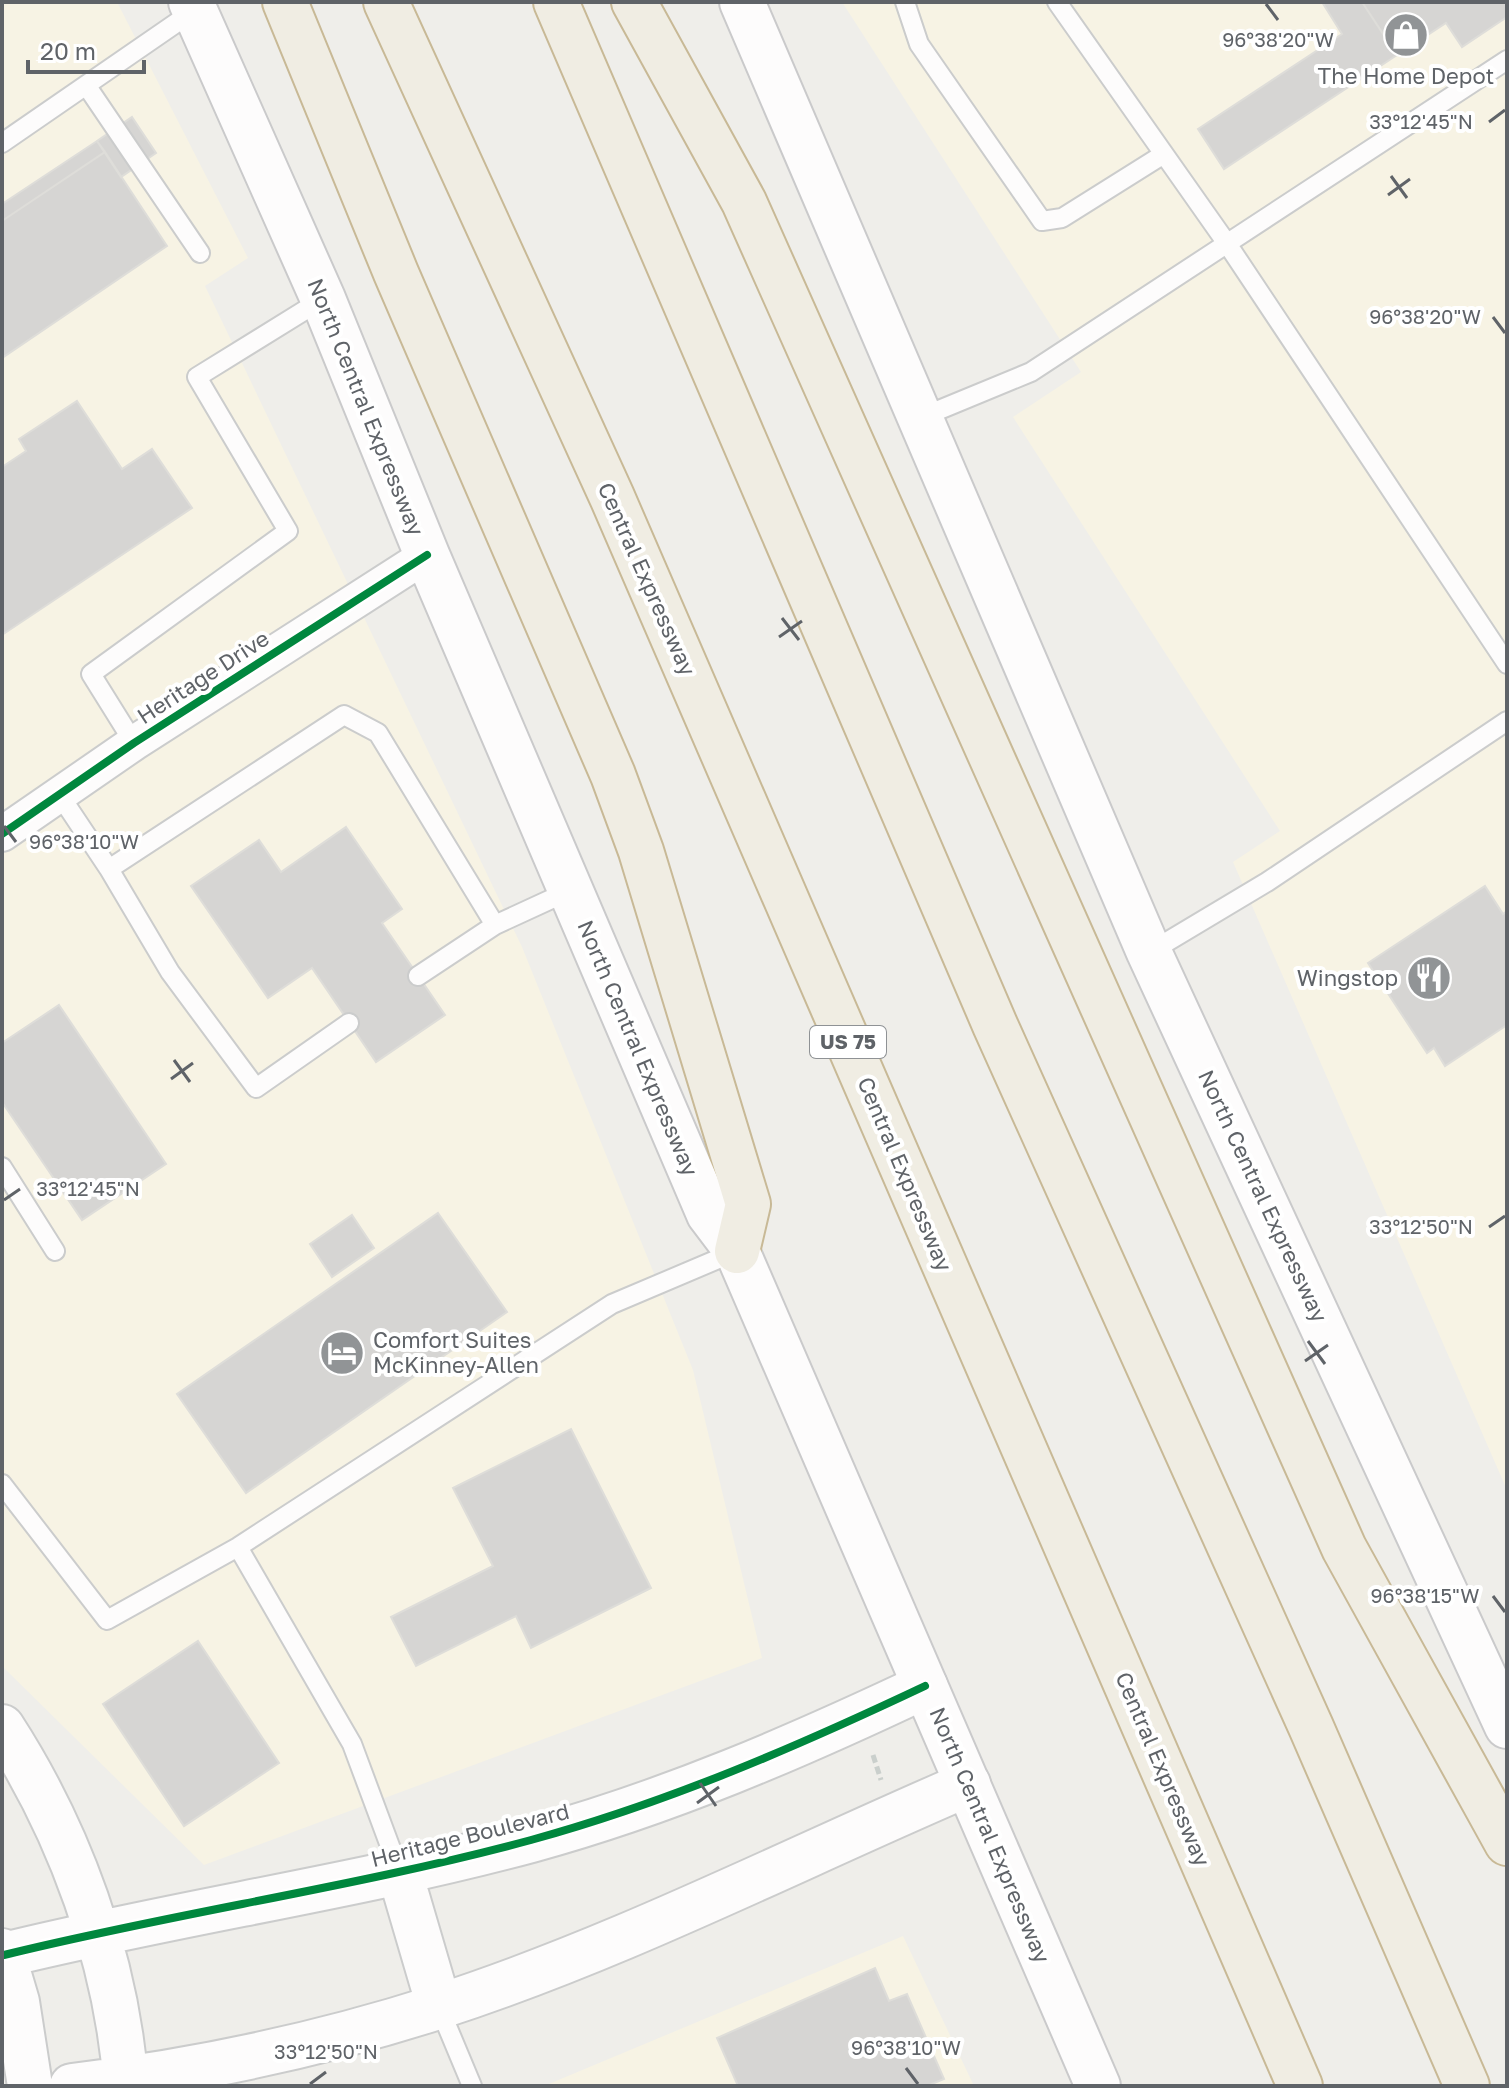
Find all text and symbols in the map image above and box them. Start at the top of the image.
shop icon: The Home Depot [1382,11,1430,59]
scale bar [28,24,144,74]
text: 96°38'20"W [1222,27,1334,51]
text: 20 m [40,36,96,65]
place label: The Home Depot [1318,62,1494,89]
text: 33°12'45"N [1369,109,1473,133]
street label: North Central Expressway [302,274,431,539]
text: 96°38'20"W [1369,304,1481,328]
street label: Central Expressway [593,478,702,679]
street label: Heritage Drive [132,624,274,729]
text: 96°38'10"W [29,829,139,853]
street label: North Central Expressway [572,916,705,1180]
restaurant icon: Wingstop [1405,954,1453,1002]
place label: Wingstop [1297,964,1398,991]
road number: US 75 [810,1026,886,1058]
street label: North Central Expressway [1193,1065,1334,1326]
street label: Central Expressway [852,1073,959,1275]
text: 33°12'45"N [36,1176,140,1200]
text: 33°12'50"N [1369,1214,1473,1238]
place label: Comfort Suites McKinney-Allen [373,1326,539,1378]
hotel icon: Comfort Suites McKinney-Allen [318,1329,366,1377]
text: 96°38'15"W [1371,1583,1480,1607]
street label: Central Expressway [1110,1668,1217,1870]
street label: North Central Expressway [924,1703,1057,1967]
street label: Heritage Boulevard [368,1797,572,1872]
text: 96°38'10"W [851,2035,961,2059]
text: 33°12'50"N [274,2039,378,2063]

